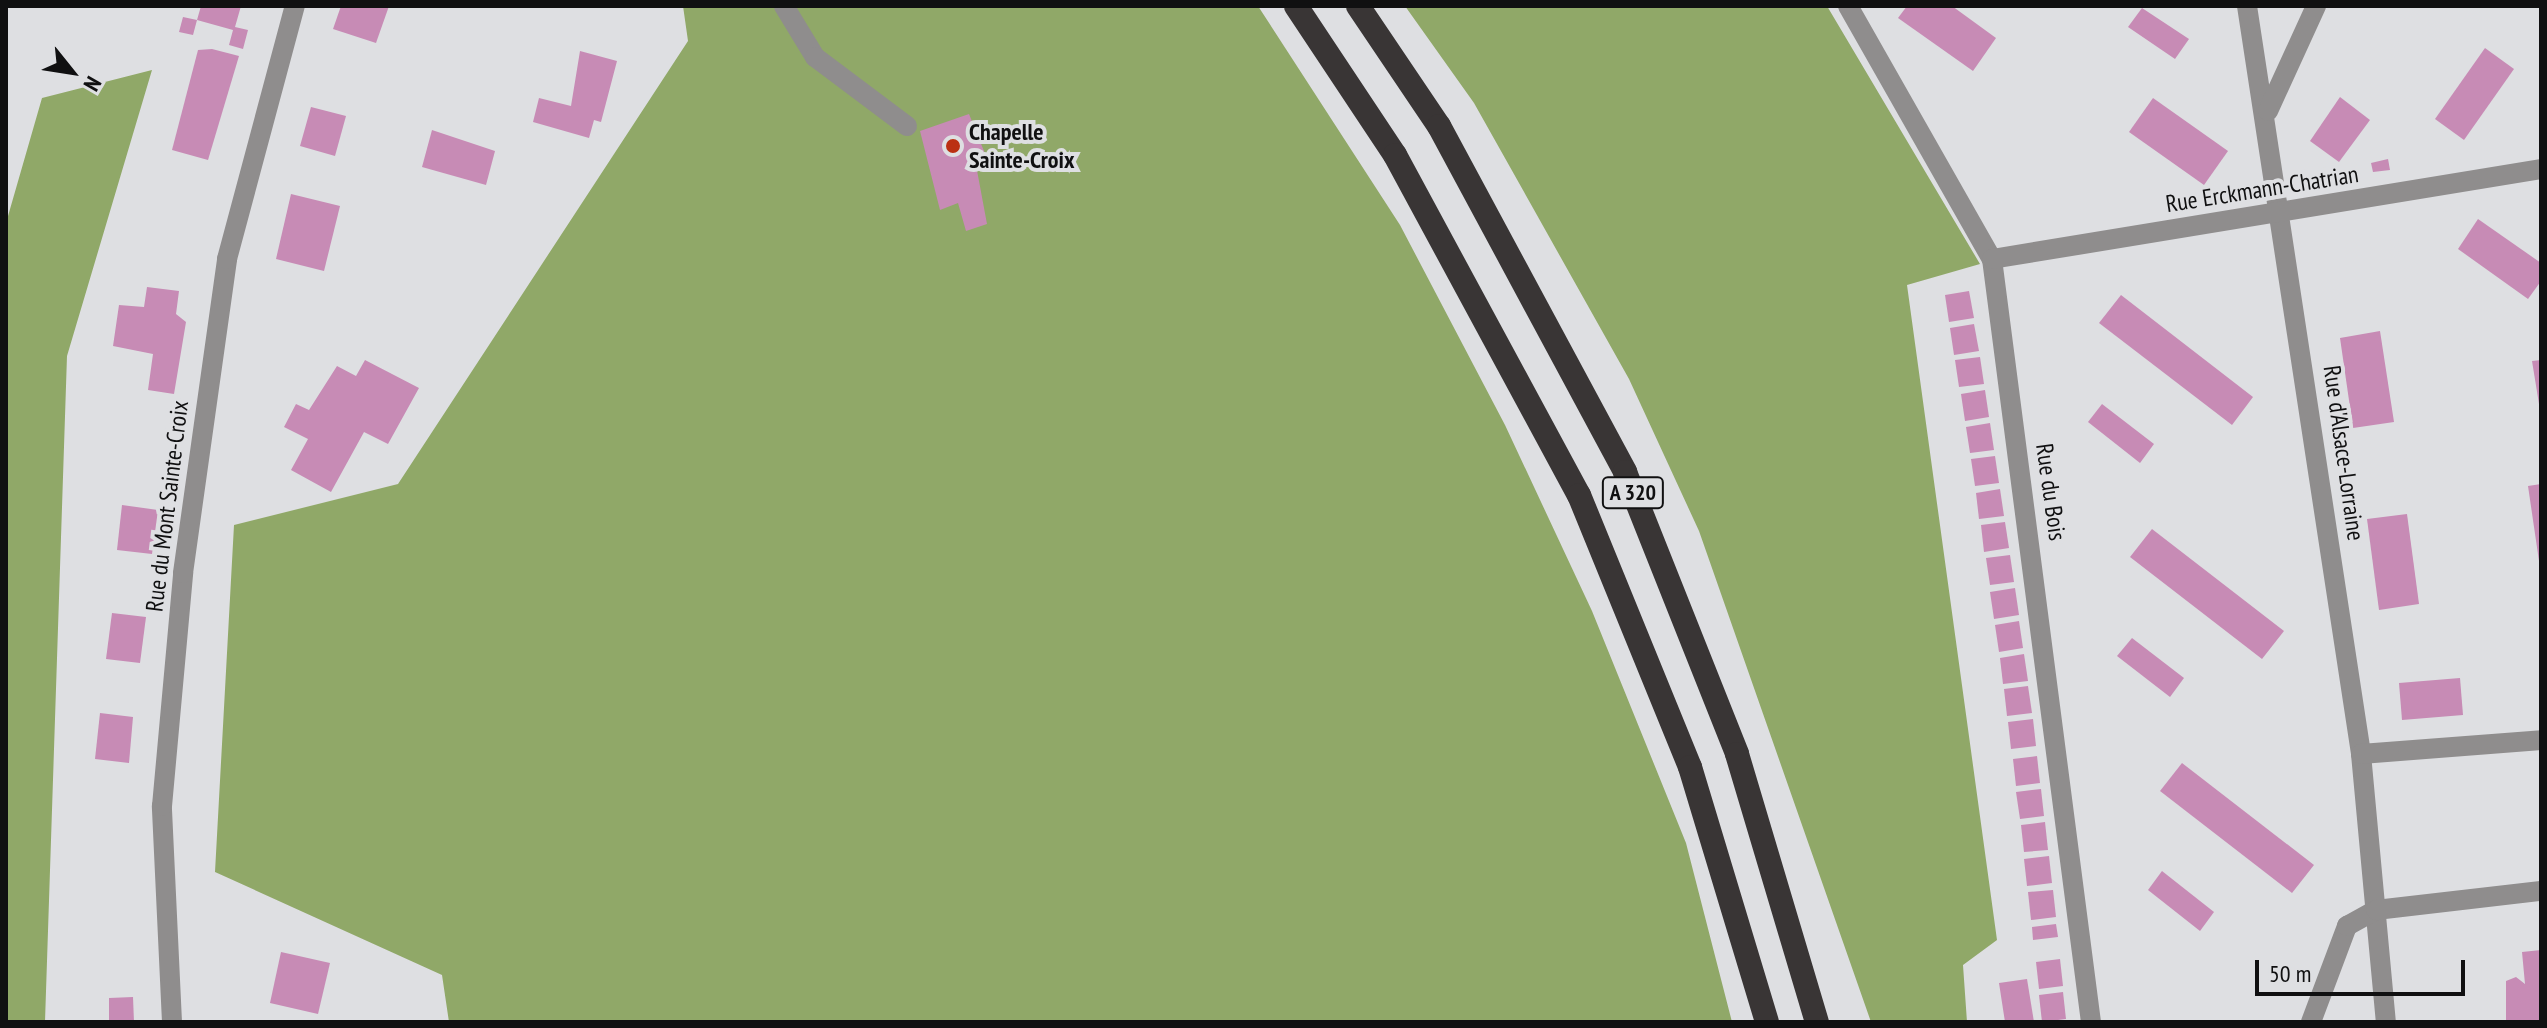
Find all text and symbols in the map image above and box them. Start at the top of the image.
north arrow [32,32,112,112]
text: N [78,72,108,96]
place label: Chapelle Sainte-Croix [969,118,1074,174]
marker: Chapelle Sainte-Croix [944,137,962,155]
street label: Rue Erckmann-Chatrian [2164,160,2360,218]
street label: Rue d'Alsace-Lorraine [2317,364,2371,542]
street label: Rue du Mont Sainte-Croix [140,399,194,613]
street label: Rue du Bois [2030,442,2072,542]
road number: A 320 [1601,475,1665,511]
scale bar [2259,944,2469,994]
text: 50 m [2269,958,2311,989]

